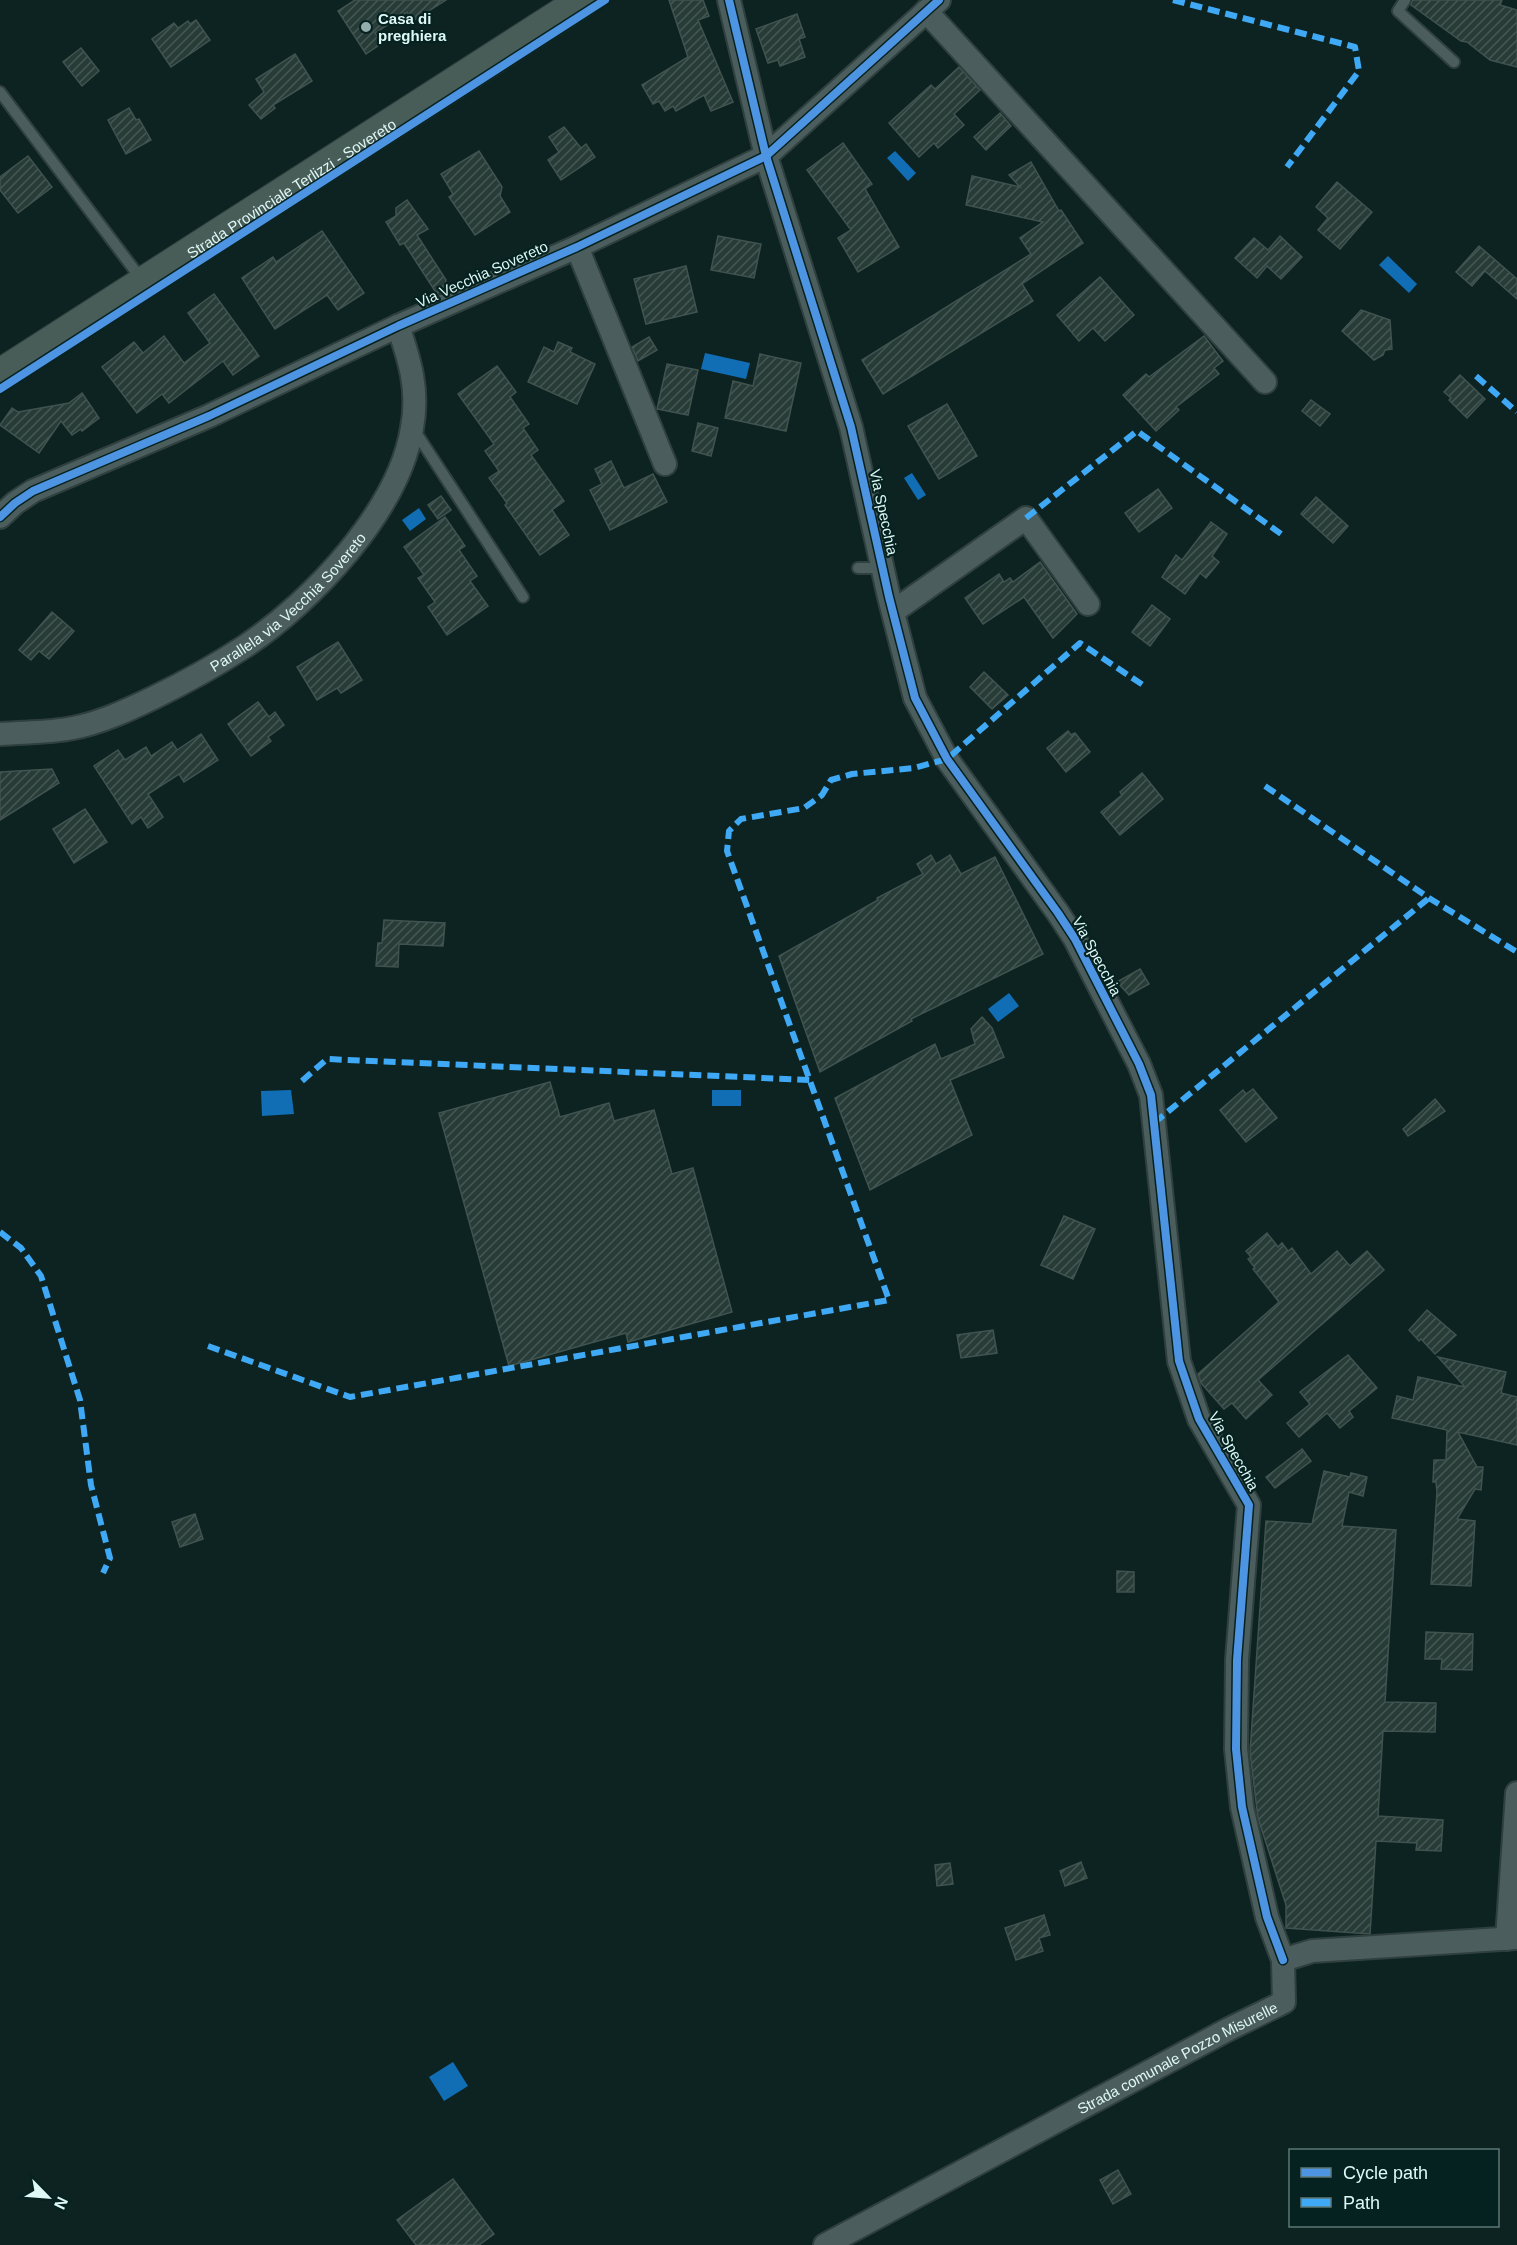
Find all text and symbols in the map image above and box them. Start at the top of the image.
place label: Casa di preghiera [378,10,447,44]
marker: Casa di preghiera [359,20,373,34]
street label: Strada Provinciale Terlizzi - Sovereto [183,115,399,261]
street label: Via Vecchia Sovereto [414,237,550,311]
street label: Via Specchia [867,468,902,557]
street label: Parallela via Vecchia Sovereto [207,529,369,675]
street label: Via Specchia [1069,913,1125,999]
street label: Via Specchia [1205,1409,1263,1494]
street label: Strada comunale Pozzo Misurelle [1074,1998,1280,2117]
legend [1289,2149,1499,2227]
text: Cycle path [1343,2163,1428,2183]
north arrow [18,2167,78,2227]
text: Path [1343,2193,1380,2213]
text: N [51,2194,71,2212]

